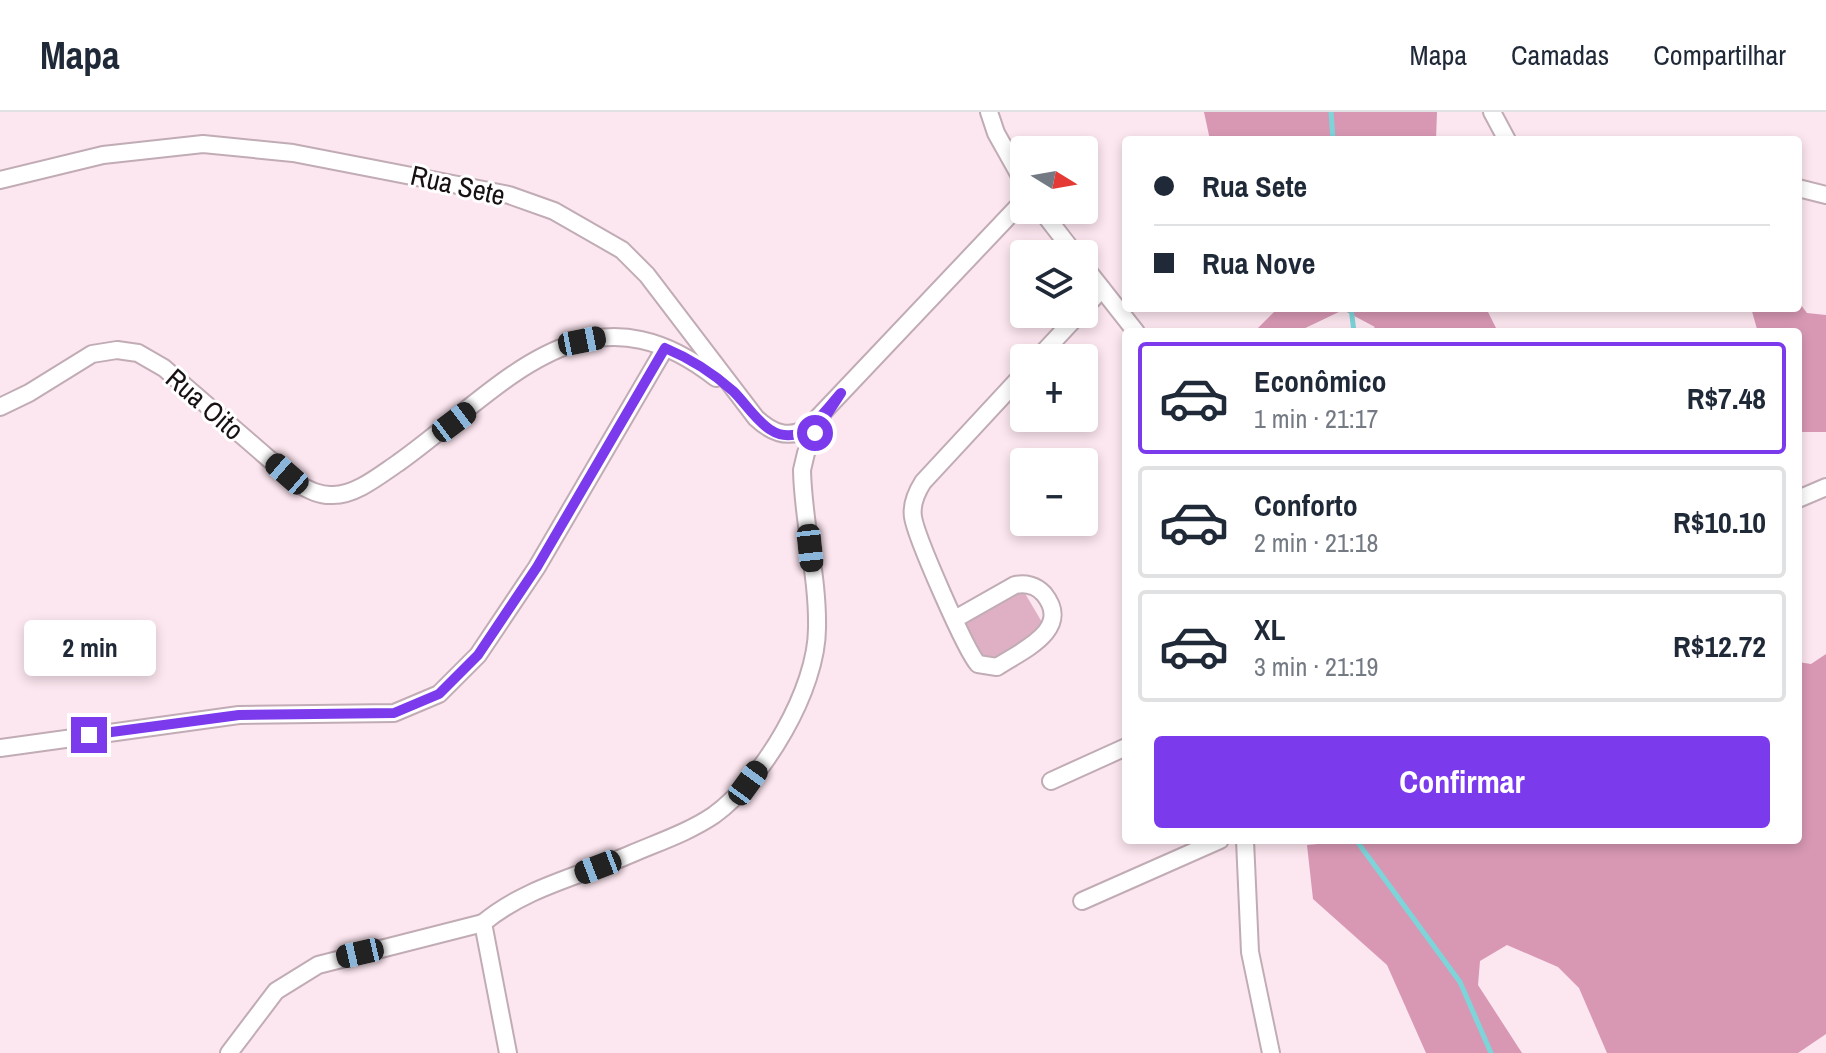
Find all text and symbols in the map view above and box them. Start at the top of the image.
text: Mapa [40,30,120,81]
text: Mapa [1410,36,1467,74]
text: Camadas [1511,36,1609,74]
text: Compartilhar [1653,36,1786,74]
north arrow [1010,136,1098,224]
map controls [1010,136,1098,536]
street label: Rua Sete [407,156,509,214]
text: Rua Sete [1202,166,1307,206]
button: layers [1010,240,1098,328]
text: Rua Nove [1202,243,1315,283]
car [556,325,608,357]
button: + [1010,344,1098,432]
street label: Rua Oito [158,360,252,448]
text: Econômico [1254,361,1387,401]
icon: car [1158,362,1230,434]
text: R$7.48 [1687,378,1766,418]
car [428,398,480,446]
text: 1 min · 21:17 [1254,401,1378,436]
route start [797,415,833,451]
button: − [1010,448,1098,536]
car [261,449,313,499]
text: Conforto [1254,485,1358,525]
icon: car [1158,486,1230,558]
text: R$10.10 [1673,502,1766,542]
car [796,523,824,573]
text: 2 min · 21:18 [1254,525,1378,560]
text: XL [1254,609,1285,649]
icon: car [1158,610,1230,682]
callout: 2 min [23,619,155,675]
text: R$12.72 [1673,626,1766,666]
text: 2 min [62,630,118,665]
text: 3 min · 21:19 [1254,649,1378,684]
route end [71,717,107,753]
button: Confirmar [1154,736,1770,828]
car [724,757,772,809]
car [571,847,625,887]
car [334,936,386,970]

